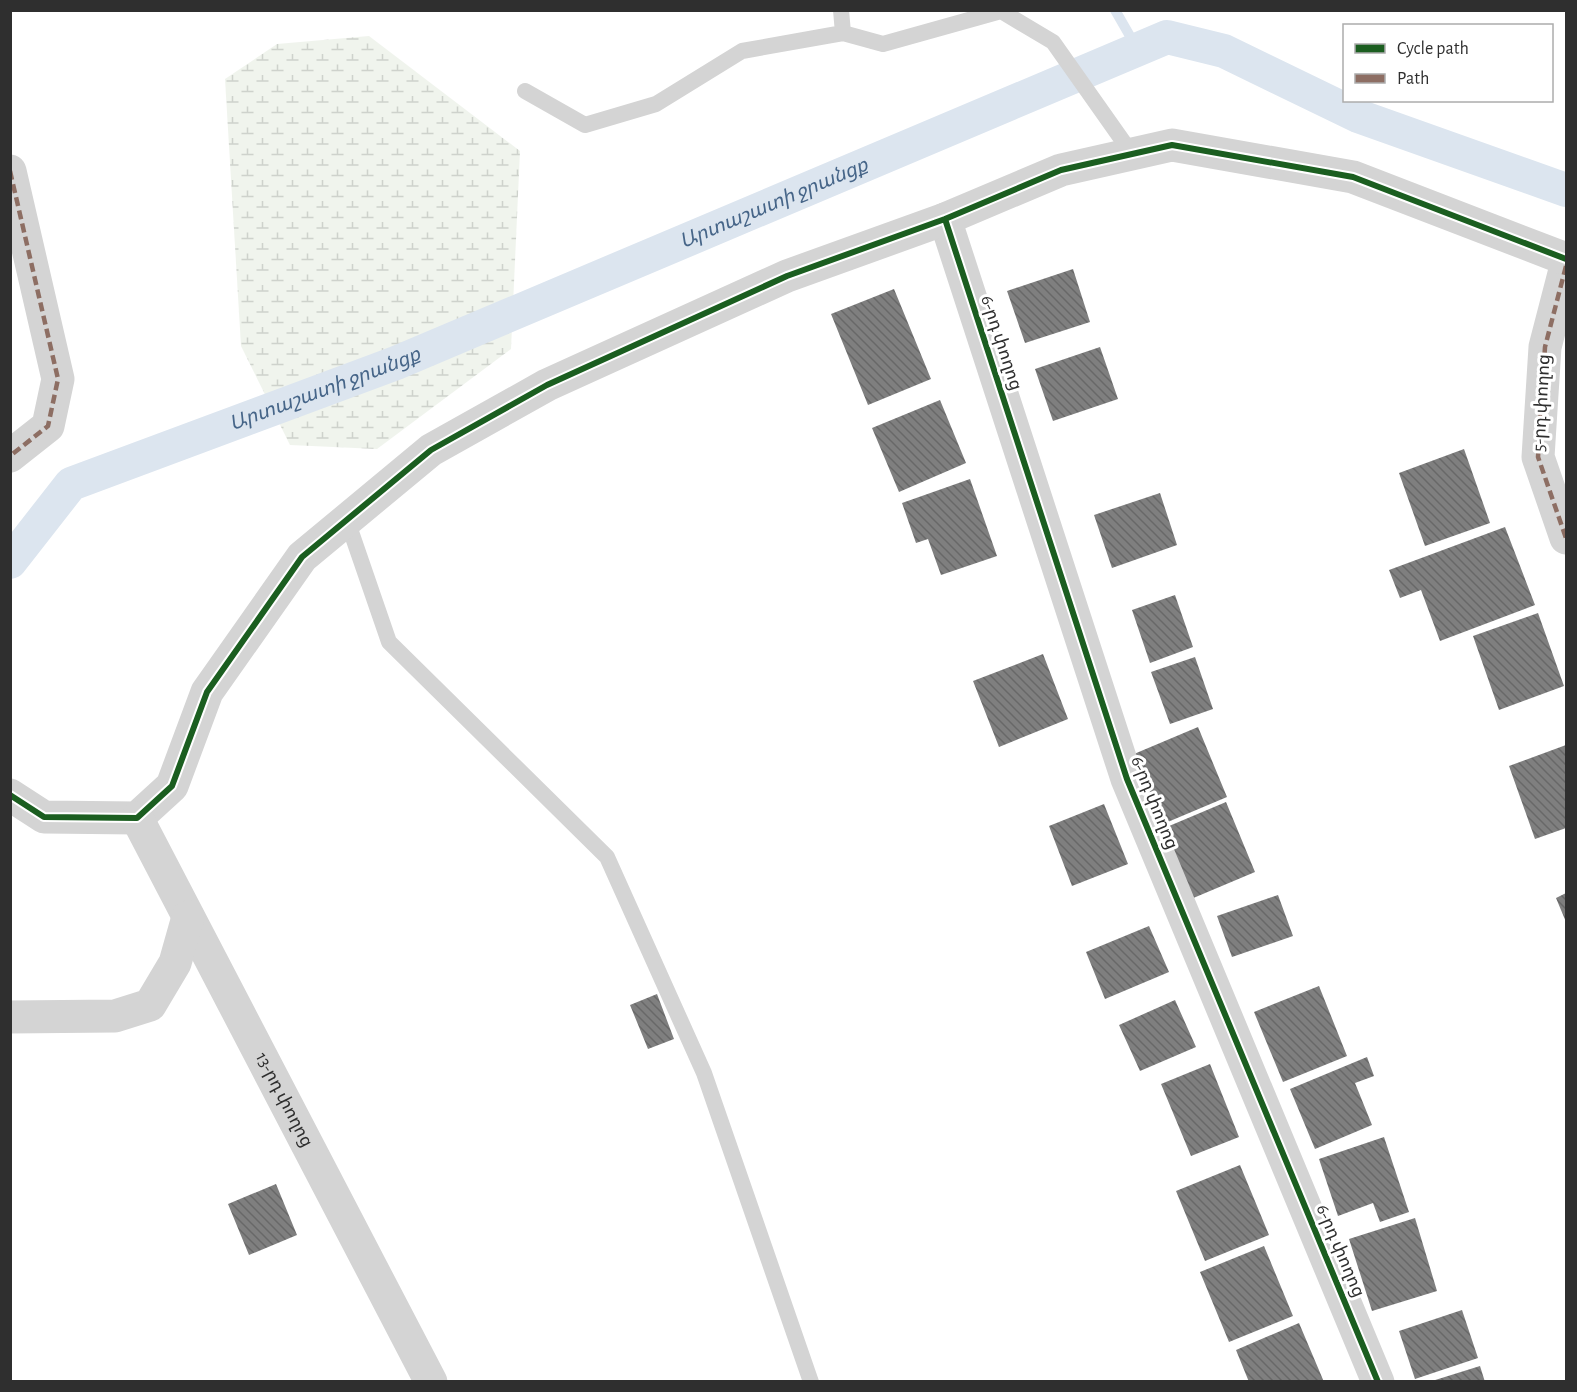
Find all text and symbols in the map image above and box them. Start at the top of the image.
legend [1343,24,1553,102]
text: Cycle path [1397,40,1469,58]
text: Path [1397,70,1429,88]
water label: Արտաշատի ջրանցք [677,154,872,252]
street label: 6-րդ փողոց [977,293,1025,393]
water label: Արտաշատի ջրանցք [227,343,425,434]
street label: 5-րդ փողոց [1530,354,1554,452]
street label: 6-րդ փողոց [1127,754,1181,852]
street label: 13-րդ փողոց [252,1050,316,1150]
street label: 6-րդ փողոց [1312,1202,1368,1300]

